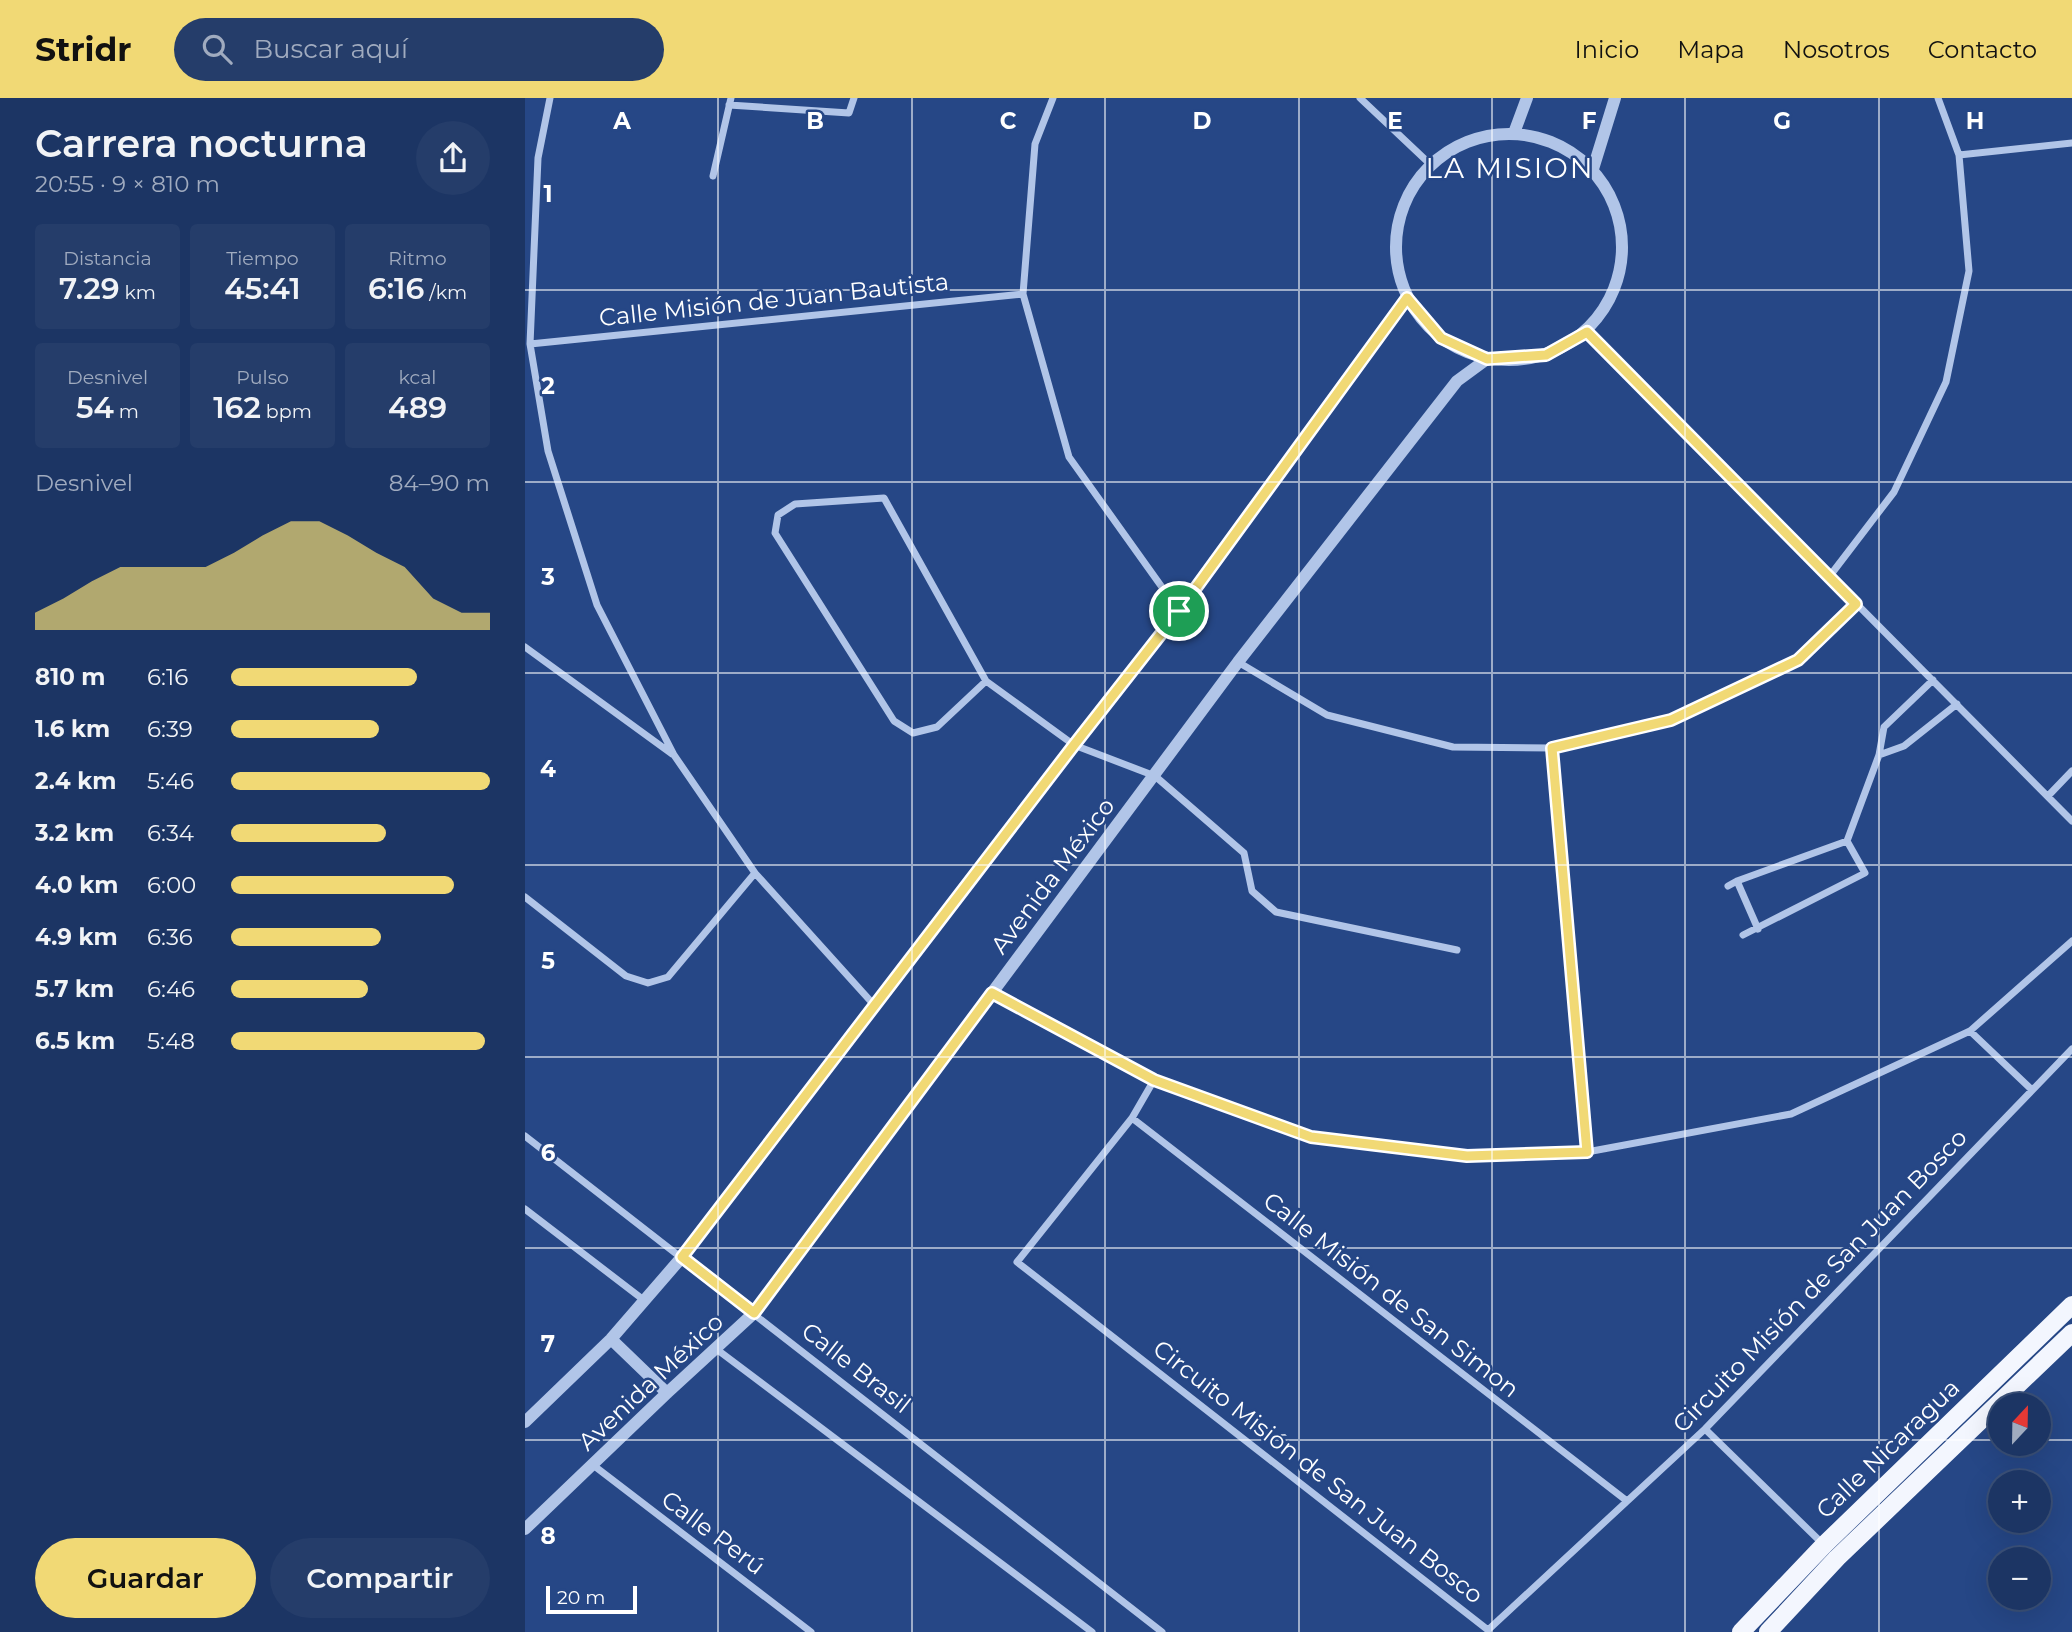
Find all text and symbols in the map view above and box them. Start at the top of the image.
search box [174,18,664,81]
text: Stridr [35,29,132,69]
icon: search [198,30,236,68]
text: Buscar aquí [254,33,408,65]
text: Inicio [1574,35,1639,64]
text: Mapa [1677,35,1745,64]
text: Nosotros [1783,35,1890,64]
text: Contacto [1928,35,2037,64]
text: A [612,107,631,135]
text: B [806,107,824,135]
text: C [1000,107,1017,135]
text: D [1193,107,1212,135]
text: E [1387,107,1403,135]
text: F [1582,107,1597,135]
text: G [1773,107,1791,135]
text: H [1966,107,1984,135]
text: Carrera nocturna [35,120,368,167]
button: share [416,121,490,195]
district label: LA MISION [1425,151,1595,185]
text: 20:55 · 9 × 810 m [35,170,220,198]
text: 1 [543,180,553,208]
text: Distancia [63,247,152,270]
text: Tiempo [226,247,299,270]
text: Ritmo [388,247,447,270]
street label: Calle Misión de Juan Bautista [598,267,950,332]
text: 7.29 [59,270,120,307]
text: 45:41 [224,270,301,307]
text: 6:16 [368,270,424,307]
text: km [120,281,156,304]
text: /km [424,281,467,304]
text: Desnivel [67,366,148,389]
text: Pulso [236,366,289,389]
text: kcal [399,366,436,389]
text: 2 [541,372,555,400]
text: 54 [76,389,114,426]
text: 162 [213,389,261,426]
text: 489 [388,389,447,426]
text: m [114,400,139,423]
text: bpm [261,400,312,423]
text: Desnivel [35,469,133,497]
text: 84–90 m [389,469,490,497]
text: 3 [540,563,555,591]
pin [1149,581,1209,641]
icon: arrive [1160,592,1198,630]
text: 810 m [35,663,105,691]
text: 6:16 [147,663,188,691]
text: 1.6 km [35,715,110,743]
text: 6:39 [147,715,193,743]
text: 4 [540,755,556,783]
text: 2.4 km [35,767,116,795]
text: 5:46 [147,767,194,795]
street label: Avenida México [985,792,1121,959]
text: 3.2 km [35,819,114,847]
text: 6:34 [147,819,194,847]
text: 4.0 km [35,871,118,899]
text: 6:00 [147,871,196,899]
text: 4.9 km [35,923,118,951]
text: 6:36 [147,923,193,951]
text: 5 [541,947,555,975]
text: 5.7 km [35,975,114,1003]
text: 6:46 [147,975,195,1003]
text: 6.5 km [35,1027,115,1055]
text: 5:48 [147,1027,195,1055]
street label: Circuito Misión de San Juan Bosco [1666,1123,1973,1439]
text: 6 [541,1139,556,1167]
street label: Calle Misión de San Simon [1258,1186,1525,1403]
street label: Avenida México [572,1307,729,1456]
street label: Calle Brasil [796,1316,917,1419]
text: 7 [541,1330,555,1358]
street label: Circuito Misión de San Juan Bosco [1147,1334,1489,1610]
street label: Calle Nicaragua [1810,1373,1965,1524]
north arrow [1988,1393,2051,1456]
map controls [1988,1393,2051,1610]
button: + [1988,1470,2051,1533]
street label: Calle Perú [656,1484,771,1581]
text: 8 [540,1522,556,1550]
button: Guardar [35,1538,256,1618]
button: Compartir [270,1538,490,1618]
button: − [1988,1547,2051,1610]
scale bar [546,1583,637,1615]
text: 20 m [557,1586,605,1609]

